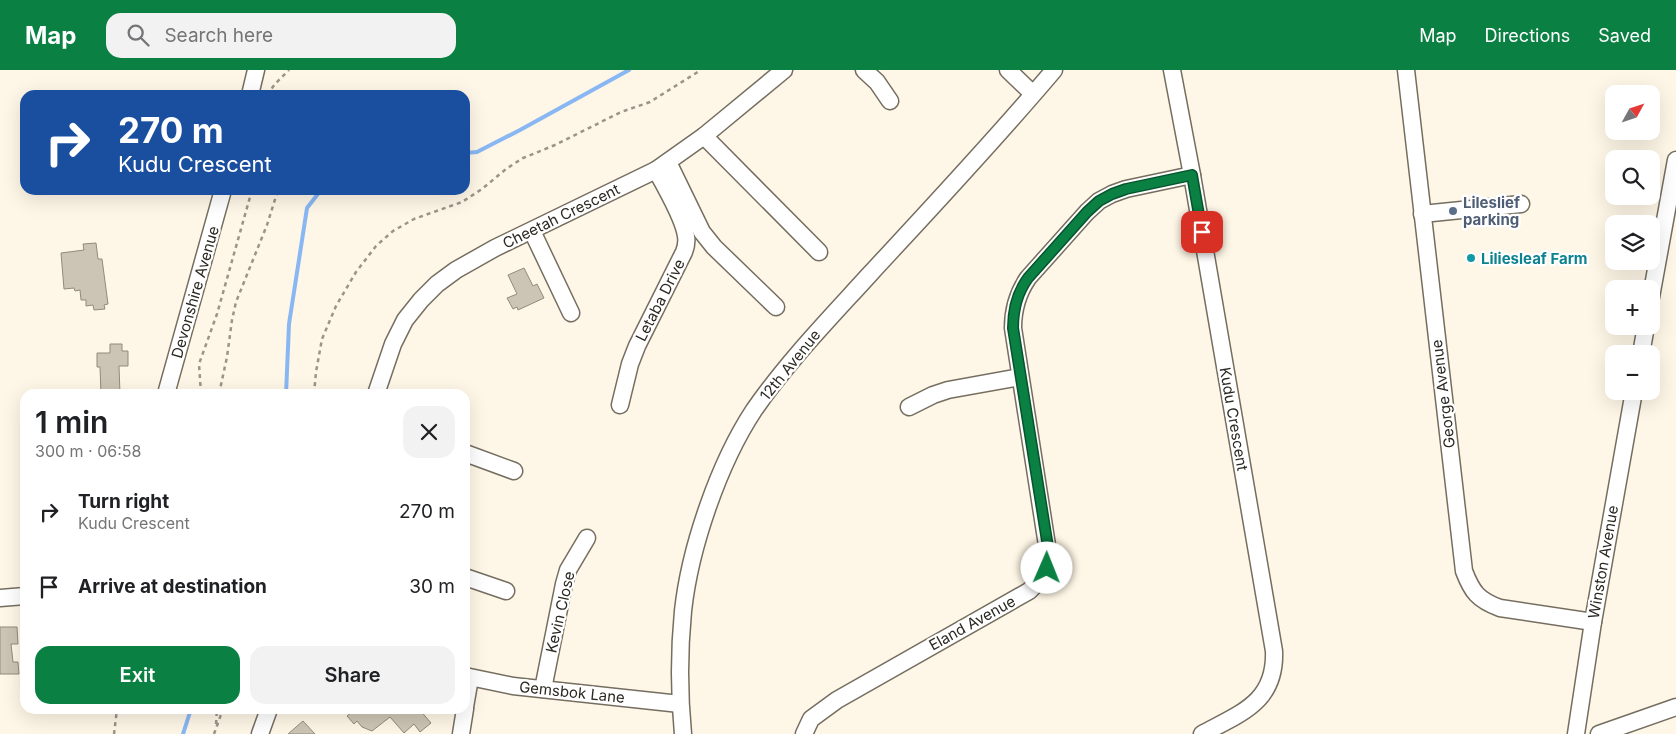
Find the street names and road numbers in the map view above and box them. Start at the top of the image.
street label: Cheetah Crescent [499,179,623,253]
street label: Devonshire Avenue [167,224,223,360]
street label: Letaba Drive [631,256,689,344]
street label: 12th Avenue [756,326,824,404]
street label: George Avenue [1427,339,1459,449]
street label: Kudu Crescent [1216,366,1252,472]
street label: Winston Avenue [1584,504,1622,620]
street label: Kevin Close [541,569,579,655]
street label: Eland Avenue [925,591,1019,655]
street label: Gemsbok Lane [518,677,626,707]

